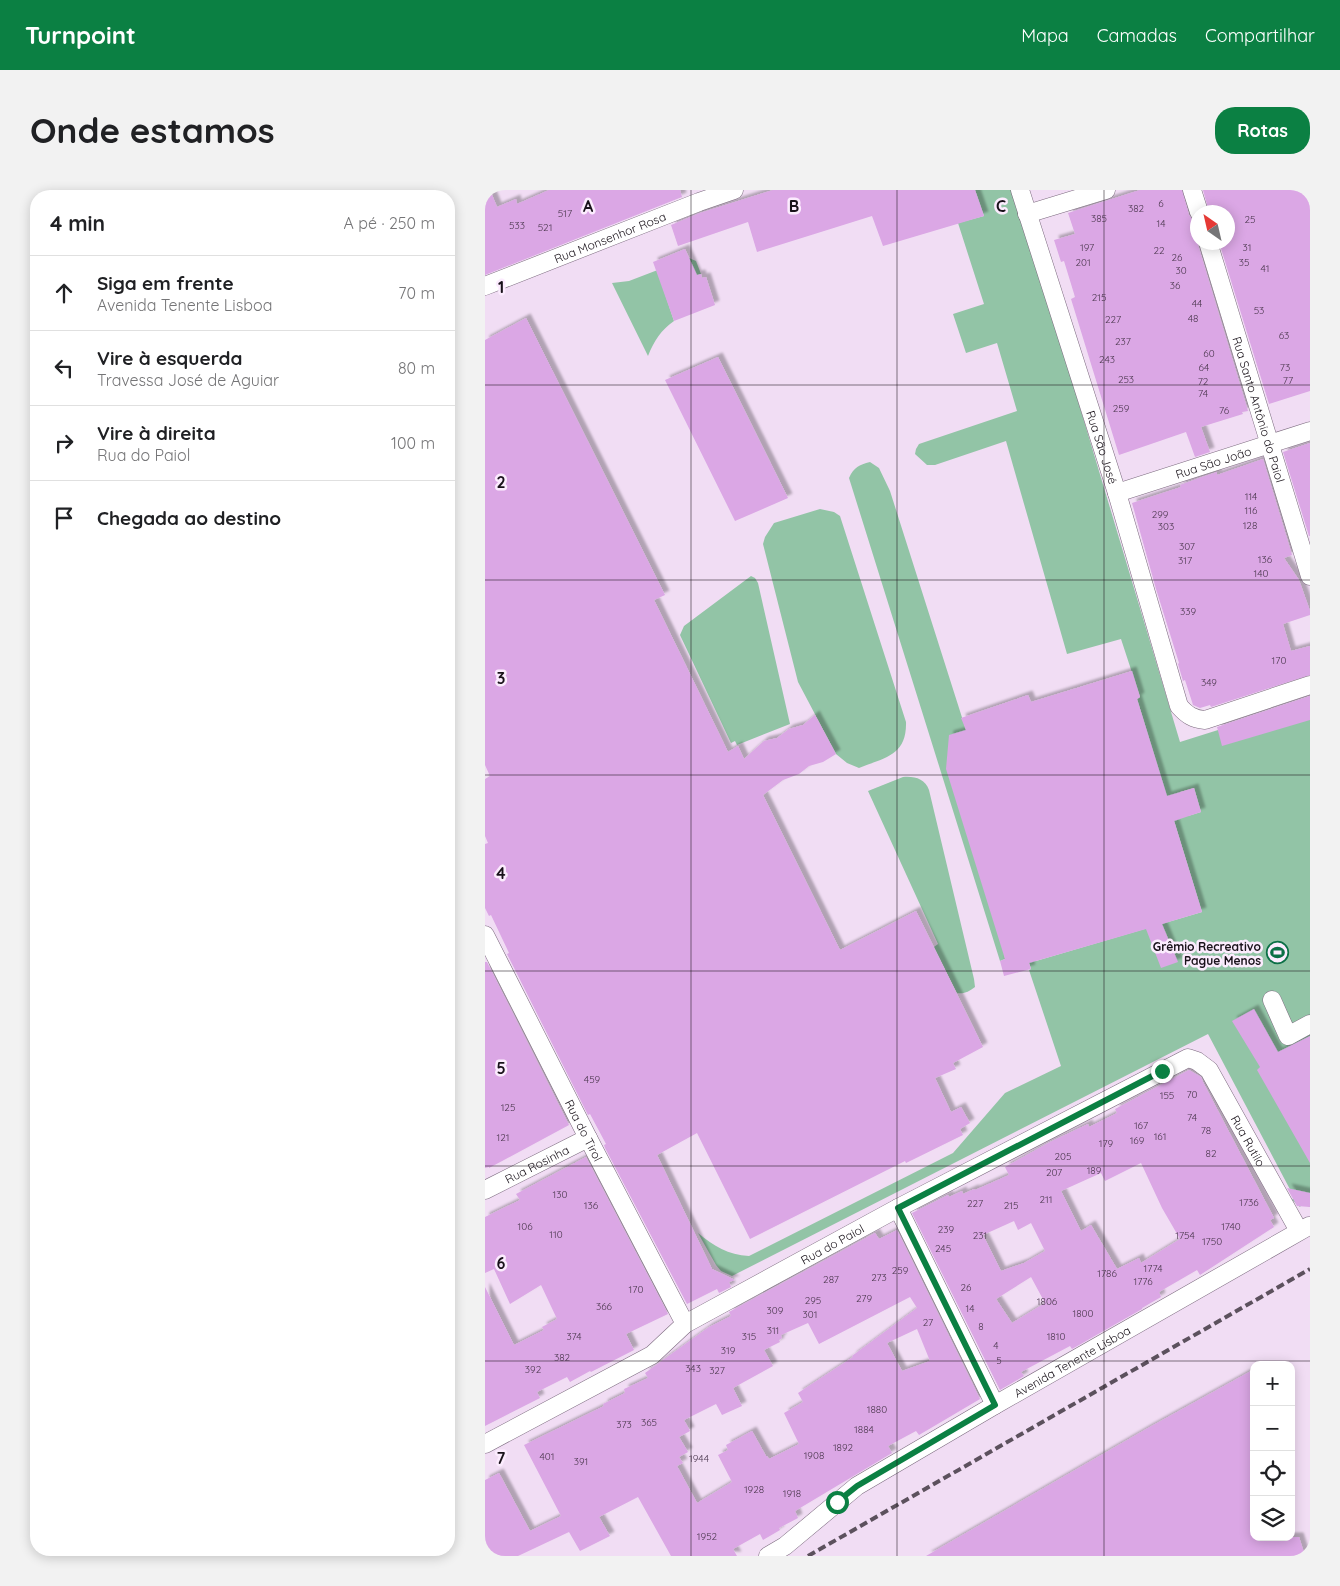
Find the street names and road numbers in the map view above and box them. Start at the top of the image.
street label: Rua Monsenhor Rosa [552,208,668,266]
street label: Rua Santo Antônio do Paiol [1230,335,1288,484]
street label: Rua São José [1084,408,1121,486]
street label: Rua São João [1173,443,1253,481]
street label: Rua do Tirol [562,1097,606,1164]
street label: Rua Rutilo [1228,1112,1269,1169]
street label: Rua Rosinha [502,1141,571,1186]
street label: Rua do Paiol [798,1221,866,1267]
street label: Avenida Tenente Lisboa [1011,1322,1133,1400]

